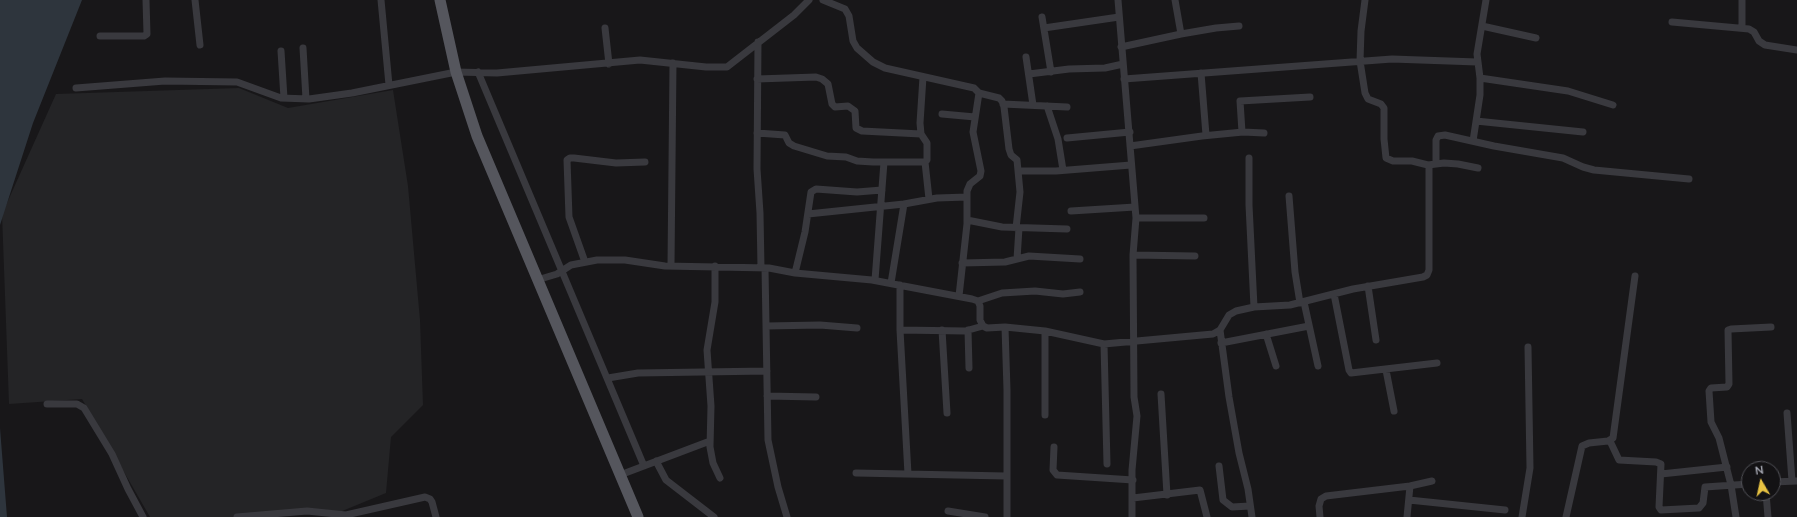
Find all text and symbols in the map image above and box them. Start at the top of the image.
north arrow [1741,461,1781,501]
text: N [1754,463,1764,477]

